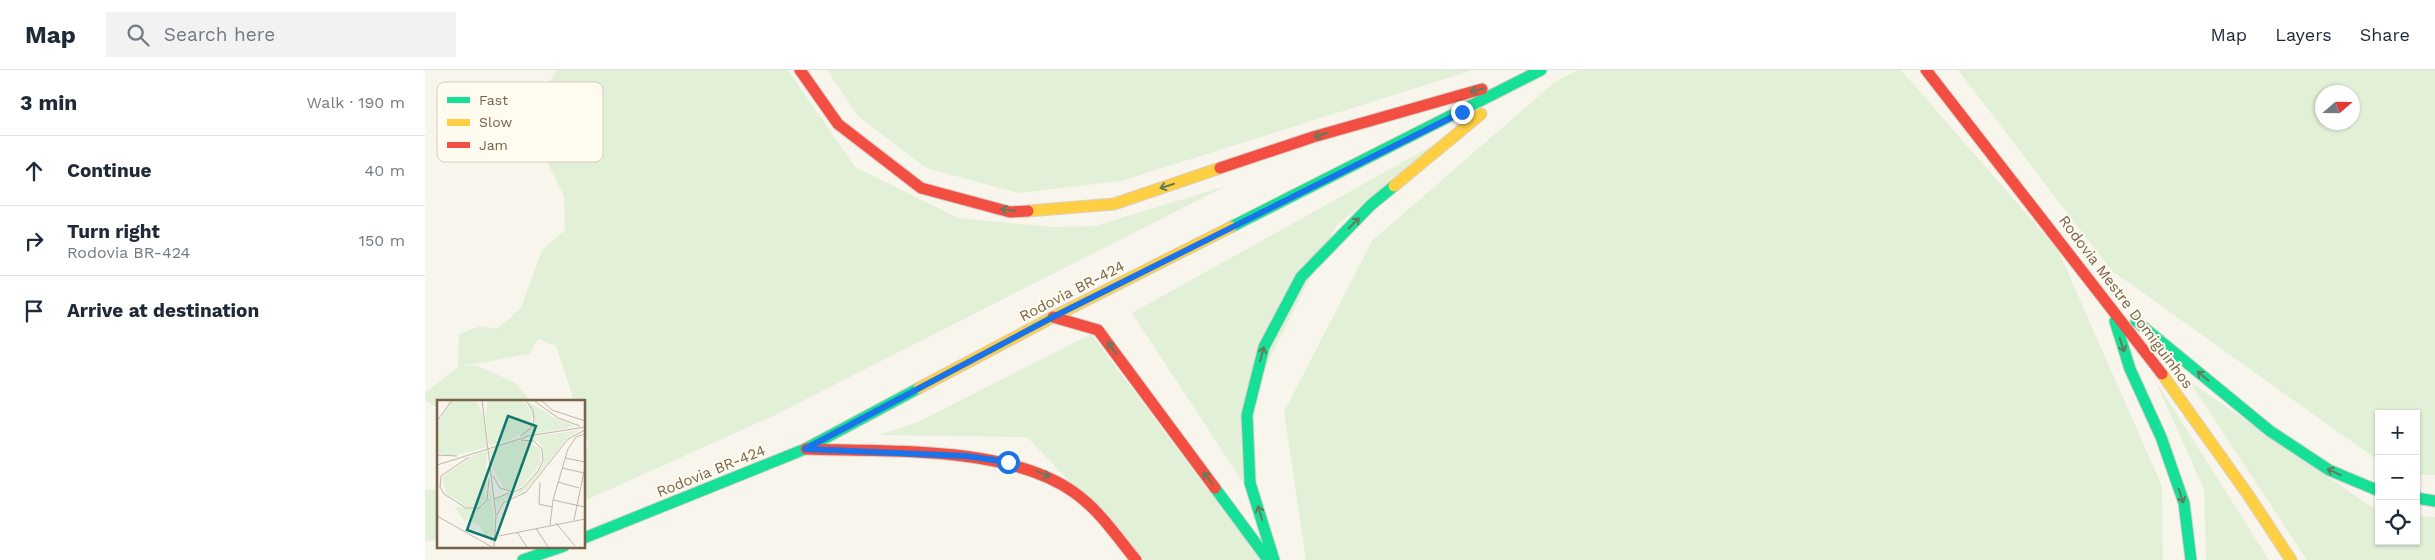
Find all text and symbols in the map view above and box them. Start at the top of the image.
search box [106,12,456,57]
text: Map [25,21,76,49]
icon: search [124,21,152,49]
text: Search here [164,23,275,46]
text: Map [2210,24,2247,45]
text: Layers [2275,24,2332,45]
text: Share [2360,24,2410,45]
legend [437,82,603,162]
north arrow [2315,85,2360,130]
one-way arrow [1470,86,1486,95]
text: 3 min [20,90,77,115]
text: Fast [479,92,508,108]
text: Walk · 190 m [307,93,405,112]
route end [1451,101,1474,124]
text: Slow [479,114,512,130]
one-way arrow [1314,131,1329,140]
text: Jam [479,137,508,153]
icon: ahead [20,157,48,185]
text: Continue [67,159,151,182]
text: 40 m [365,161,405,180]
one-way arrow [1159,182,1175,191]
one-way arrow [1000,205,1016,215]
street label: Rodovia Mestre Domiguinhos [2055,212,2197,392]
one-way arrow [1348,217,1360,229]
text: Turn right [67,220,160,243]
icon: right [20,227,48,255]
text: 150 m [359,231,405,250]
text: Rodovia BR-424 [67,243,190,262]
street label: Rodovia BR-424 [1016,257,1128,325]
icon: arrive [20,297,48,325]
text: Arrive at destination [67,299,259,322]
one-way arrow [2118,336,2128,352]
one-way arrow [1106,342,1117,355]
one-way arrow [1258,347,1267,363]
one-way arrow [2197,371,2210,382]
inset map [437,400,585,548]
map controls [2375,410,2420,545]
button: + [2375,410,2420,455]
street label: Rodovia BR-424 [654,441,768,501]
route start [997,451,1020,474]
button: − [2375,455,2420,500]
one-way arrow [2327,467,2342,476]
one-way arrow [1035,470,1050,479]
one-way arrow [1203,472,1213,486]
one-way arrow [2177,487,2187,503]
button: locate [2375,500,2420,545]
one-way arrow [1254,506,1264,522]

